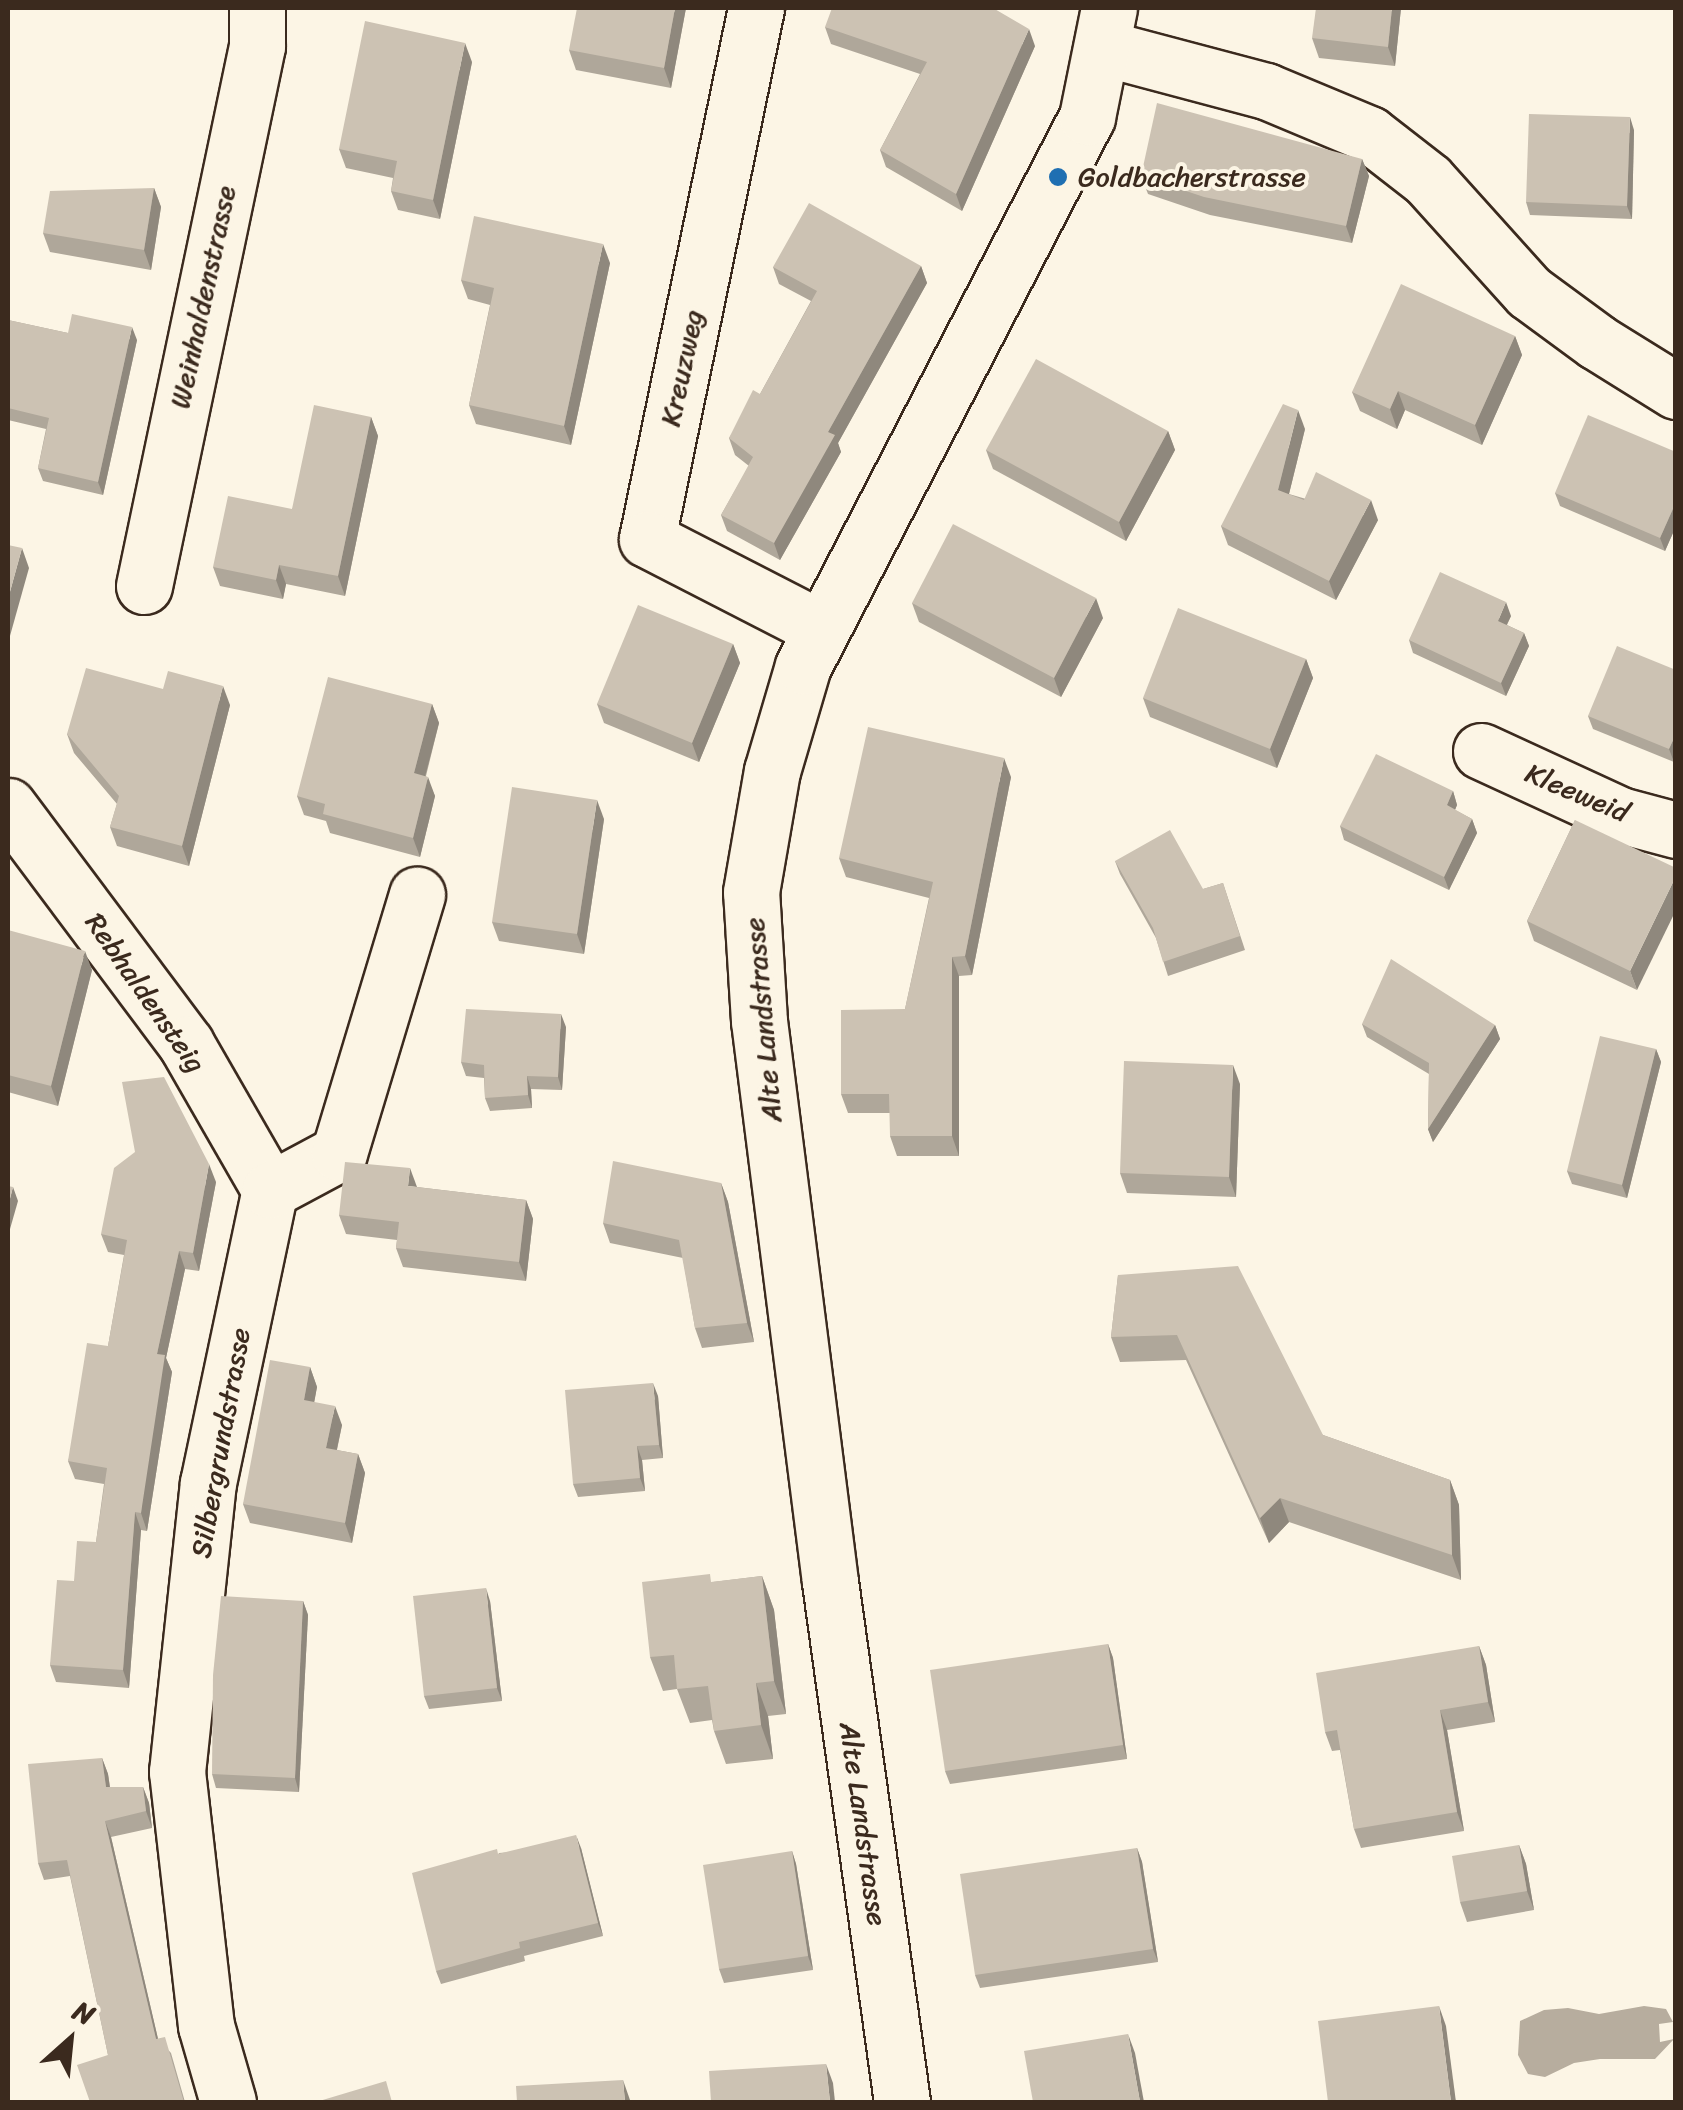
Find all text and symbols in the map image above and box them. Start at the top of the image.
place label: Goldbacherstrasse [1078,160,1306,194]
marker: Goldbacherstrasse [1047,166,1069,188]
street label: Weinhaldenstrasse [163,183,243,411]
street label: Kreuzweg [653,307,711,429]
street label: Kleeweid [1520,756,1634,830]
street label: Rebhaldensteig [78,907,212,1079]
street label: Alte Landstrasse [737,917,789,1123]
street label: Silbergrundstrasse [184,1325,258,1561]
street label: Alte Landstrasse [832,1721,894,1927]
text: N [64,1987,104,2039]
north arrow [20,1990,120,2090]

